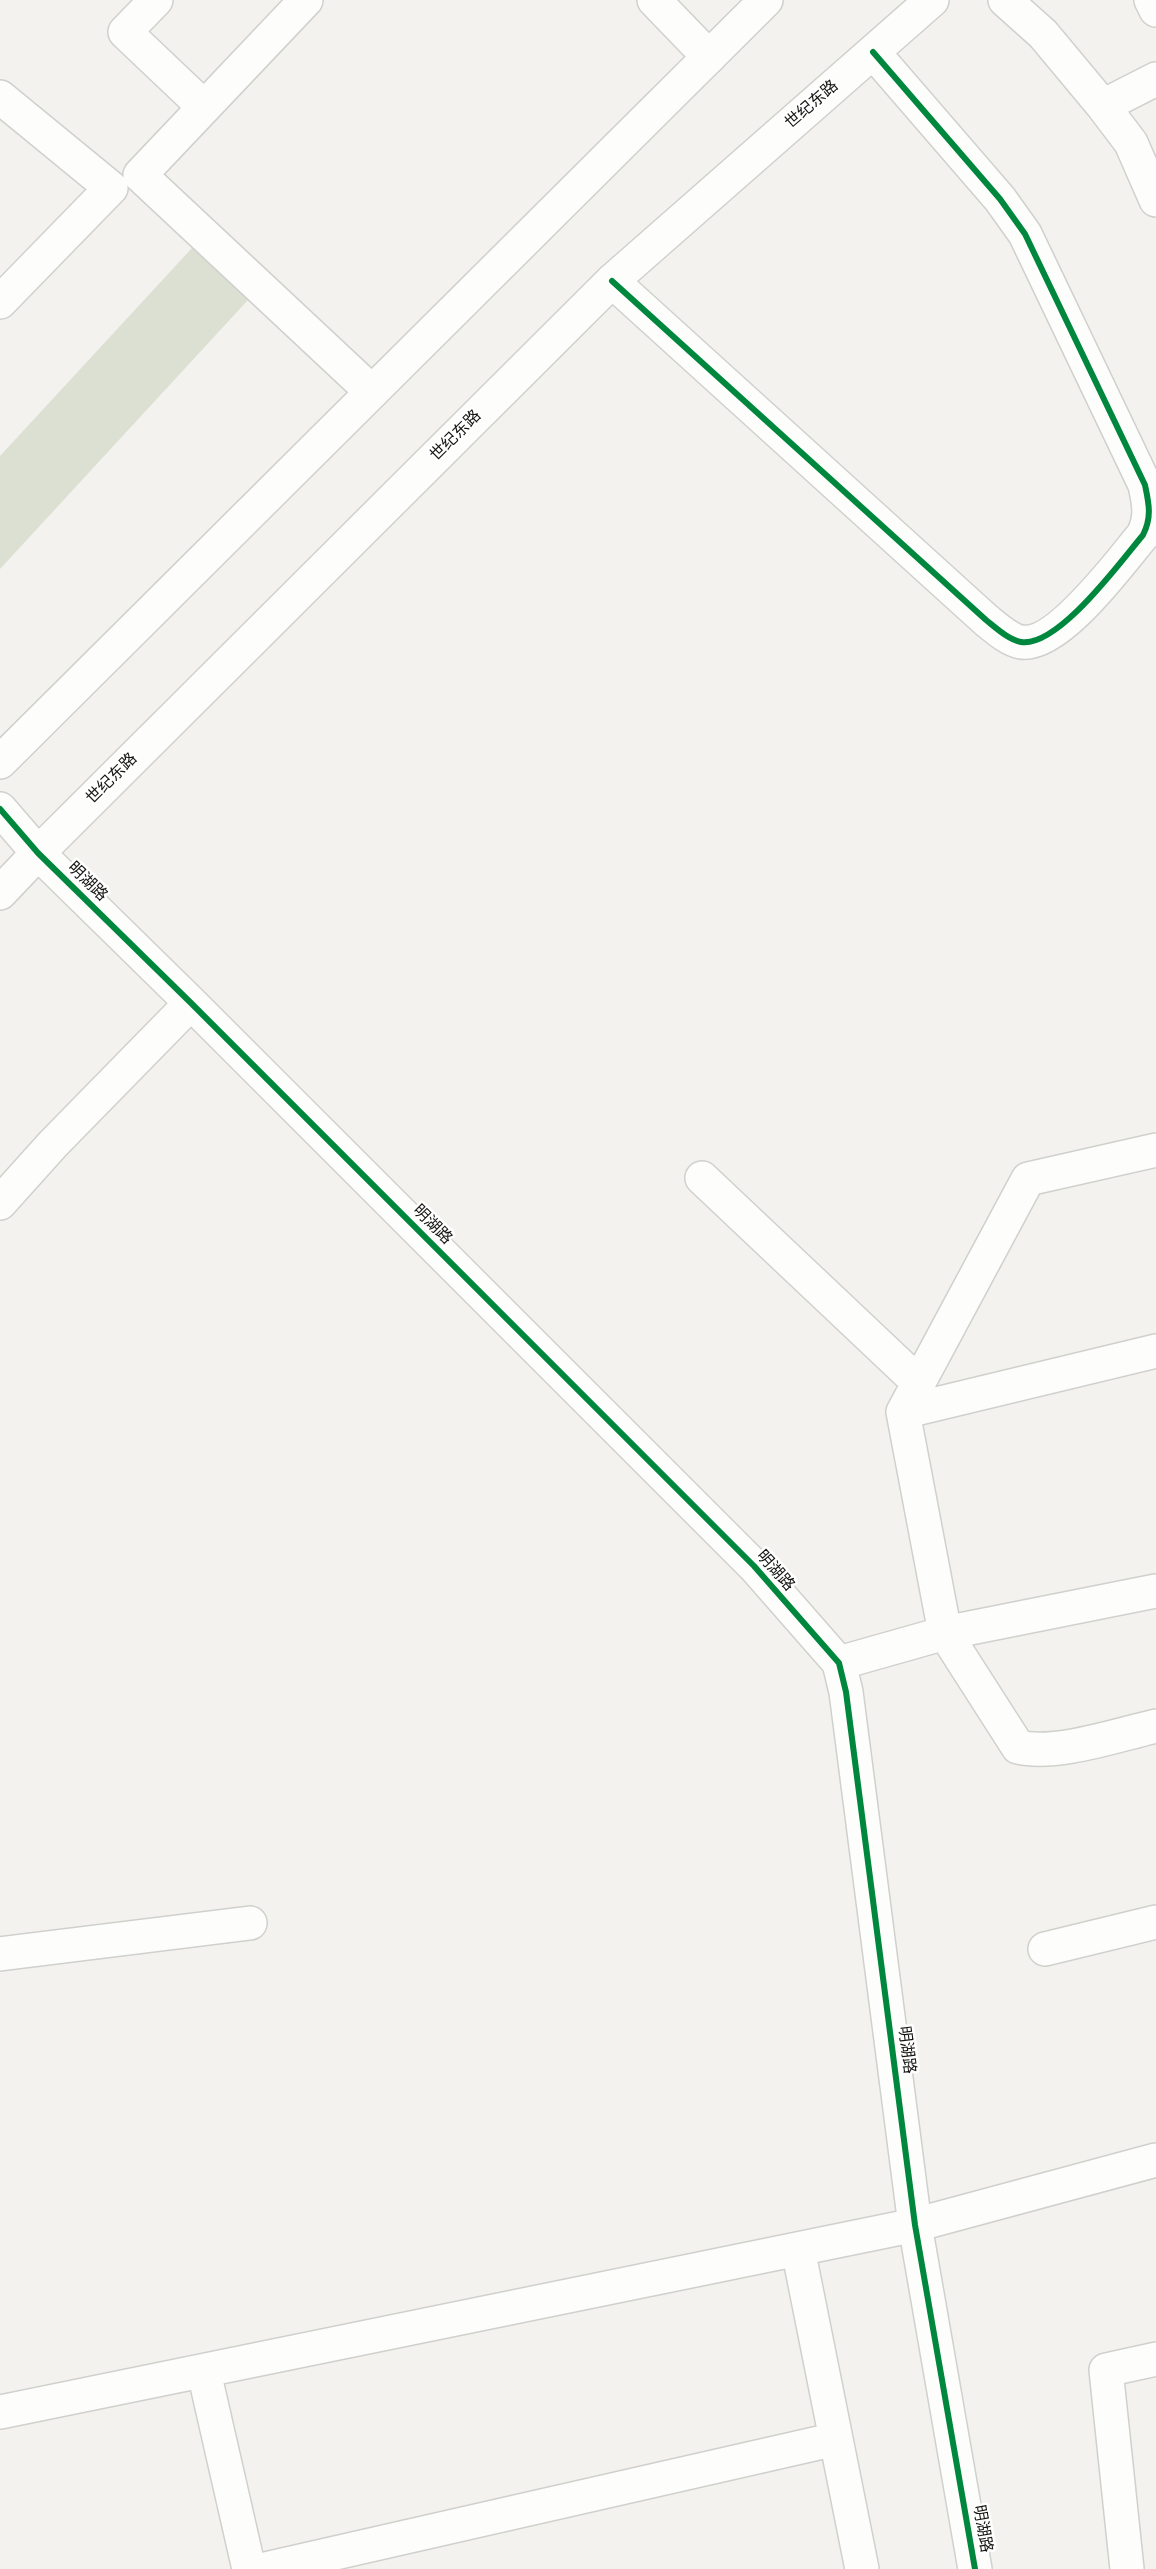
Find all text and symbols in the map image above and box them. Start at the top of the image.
street label: 世纪东路 [782,77,842,133]
street label: 世纪东路 [427,407,485,465]
street label: 世纪东路 [83,750,141,808]
street label: 明湖路 [63,858,111,906]
street label: 明湖路 [408,1201,456,1249]
street label: 明湖路 [752,1547,798,1595]
street label: 明湖路 [894,2025,918,2075]
street label: 明湖路 [968,2504,996,2554]

